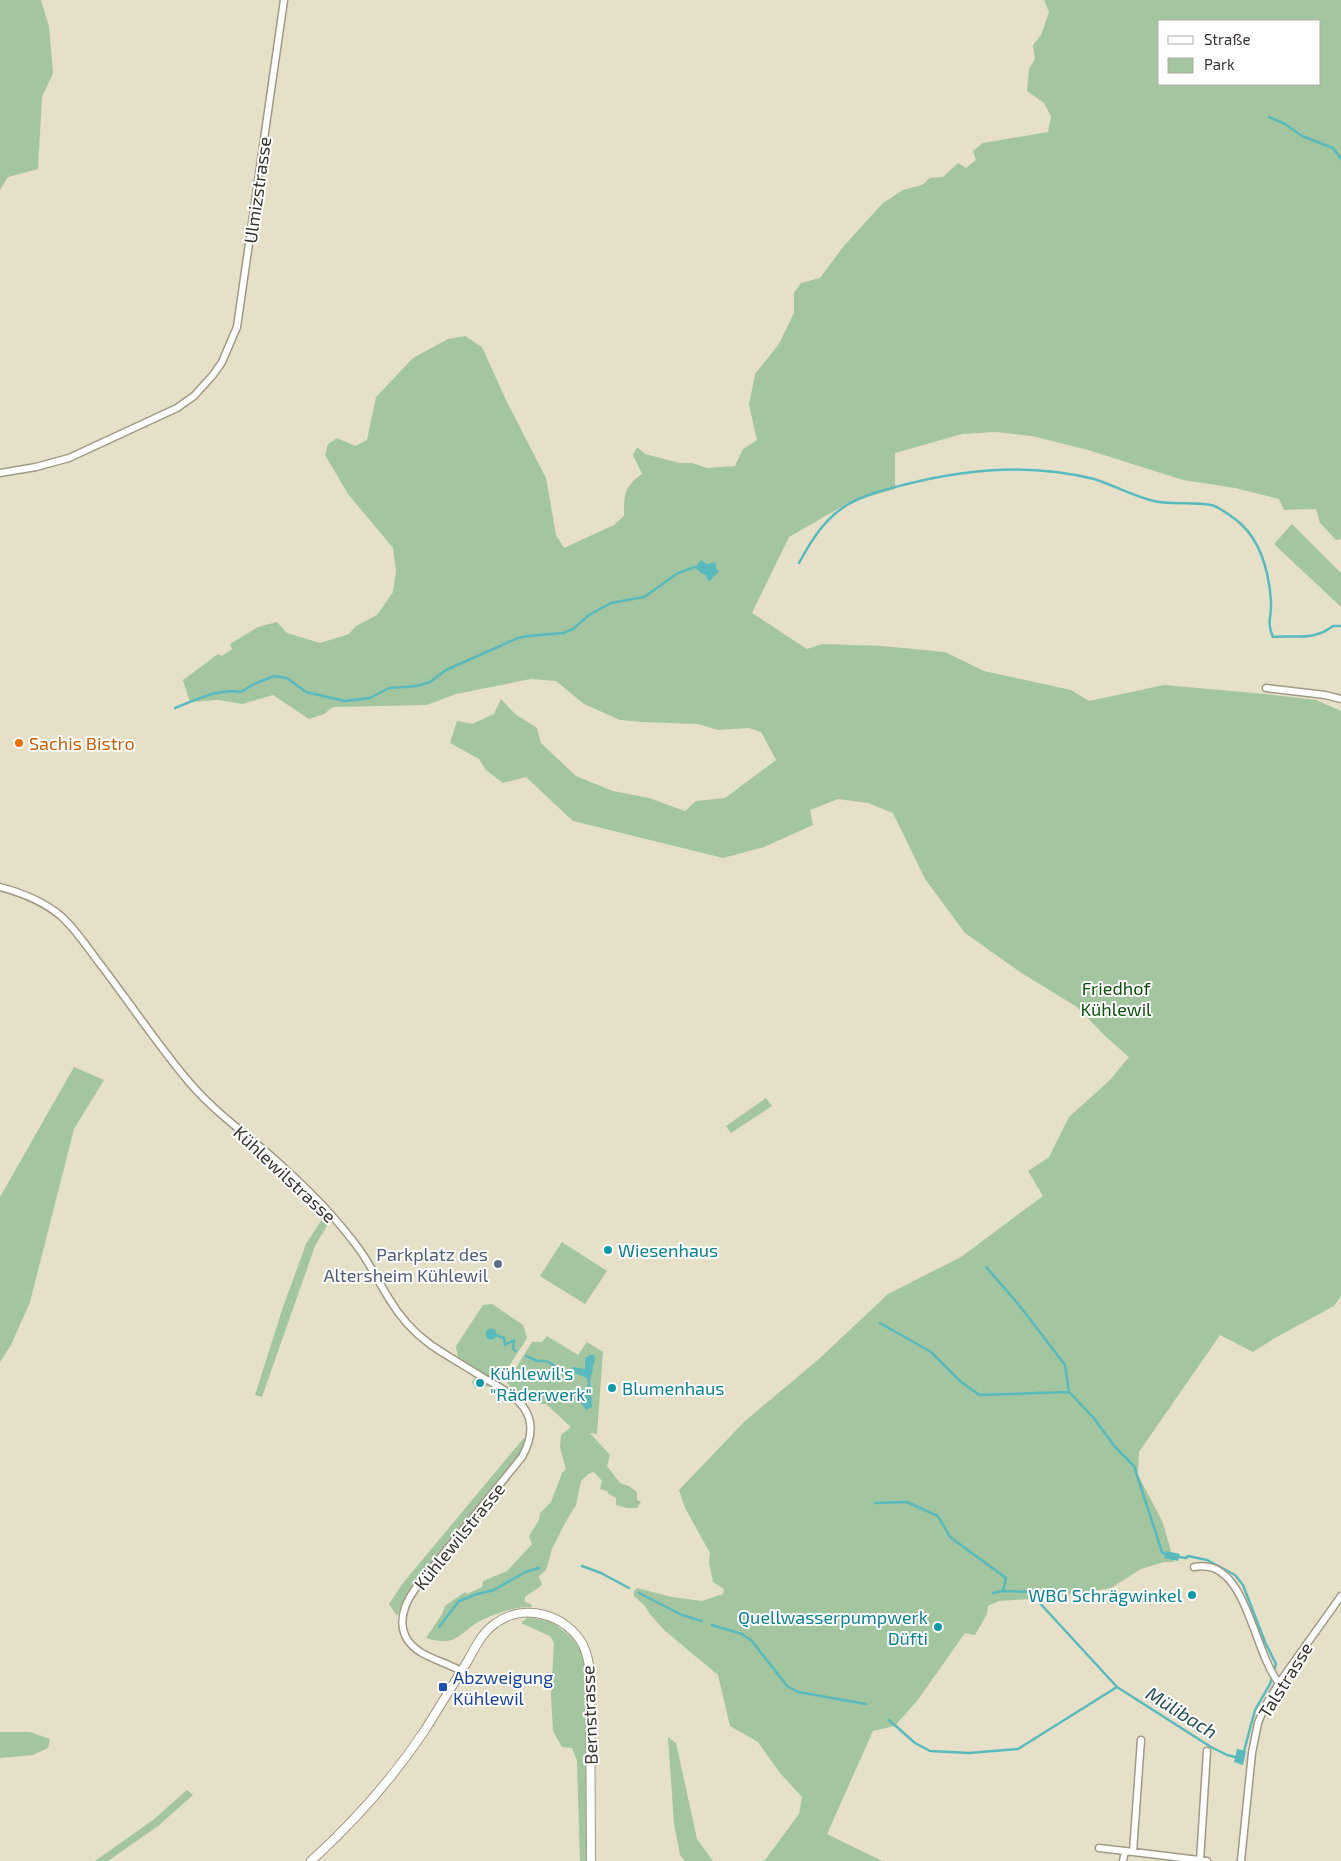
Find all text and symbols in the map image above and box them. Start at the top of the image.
legend [1158,20,1321,85]
text: Straße [1204,30,1250,48]
text: Park [1204,55,1235,73]
street label: Ulmizstrasse [239,135,275,245]
place label: Sachis Bistro [29,732,135,754]
marker: Sachis Bistro [13,737,25,749]
park label: Friedhof Kühlewil [1081,977,1152,1020]
street label: Kühlewilstrasse [229,1121,341,1227]
place label: Wiesenhaus [618,1239,718,1261]
place label: Parkplatz des Altersheim Kühlewil [323,1243,489,1286]
marker: Wiesenhaus [602,1244,614,1256]
marker: Parkplatz des Altersheim Kühlewil [492,1258,504,1270]
place label: Kühlewil's "Räderwerk" [490,1362,592,1405]
marker: Kühlewil's "Räderwerk" [474,1377,486,1389]
place label: Blumenhaus [622,1377,724,1399]
marker: Blumenhaus [606,1382,618,1394]
street label: Kühlewilstrasse [409,1478,509,1594]
place label: WBG Schrägwinkel [1028,1584,1183,1606]
marker: WBG Schrägwinkel [1186,1589,1198,1601]
place label: Quellwasserpumpwerk Düfti [738,1606,928,1649]
marker: Quellwasserpumpwerk Düfti [932,1621,944,1633]
street label: Talstrasse [1253,1638,1317,1722]
street label: Bernstrasse [576,1665,602,1765]
place label: Abzweigung Kühlewil [453,1666,553,1709]
marker: Abzweigung Kühlewil [437,1681,449,1693]
water label: Mülibach [1142,1681,1222,1743]

